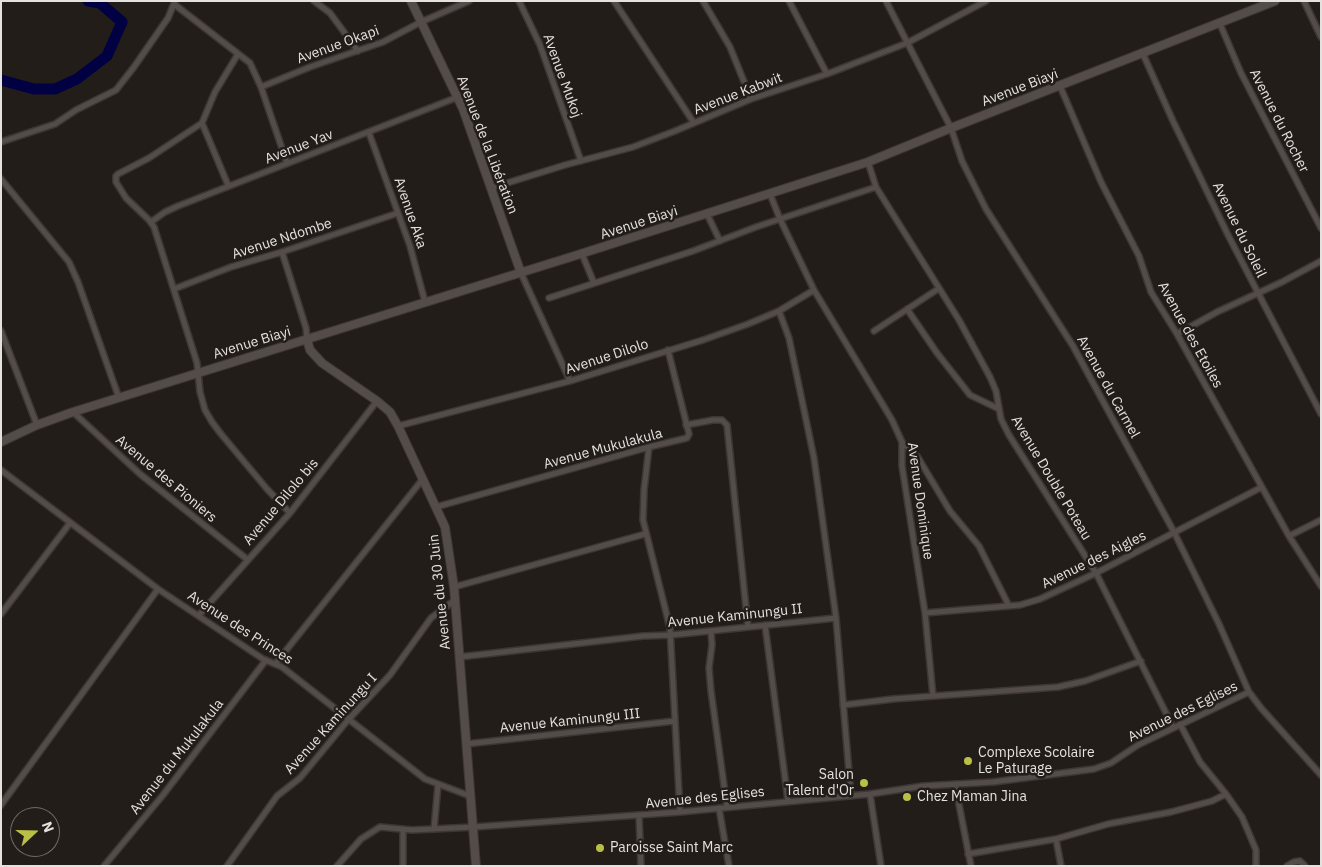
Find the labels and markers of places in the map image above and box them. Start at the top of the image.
place label: Complexe Scolaire Le Paturage [978,745,1095,778]
marker: Complexe Scolaire Le Paturage [962,755,974,767]
place label: Salon Talent d'Or [785,767,854,800]
marker: Salon Talent d'Or [858,777,870,789]
place label: Chez Maman Jina [917,789,1027,805]
marker: Chez Maman Jina [901,791,913,803]
place label: Paroisse Saint Marc [610,840,733,856]
marker: Paroisse Saint Marc [594,842,606,854]

